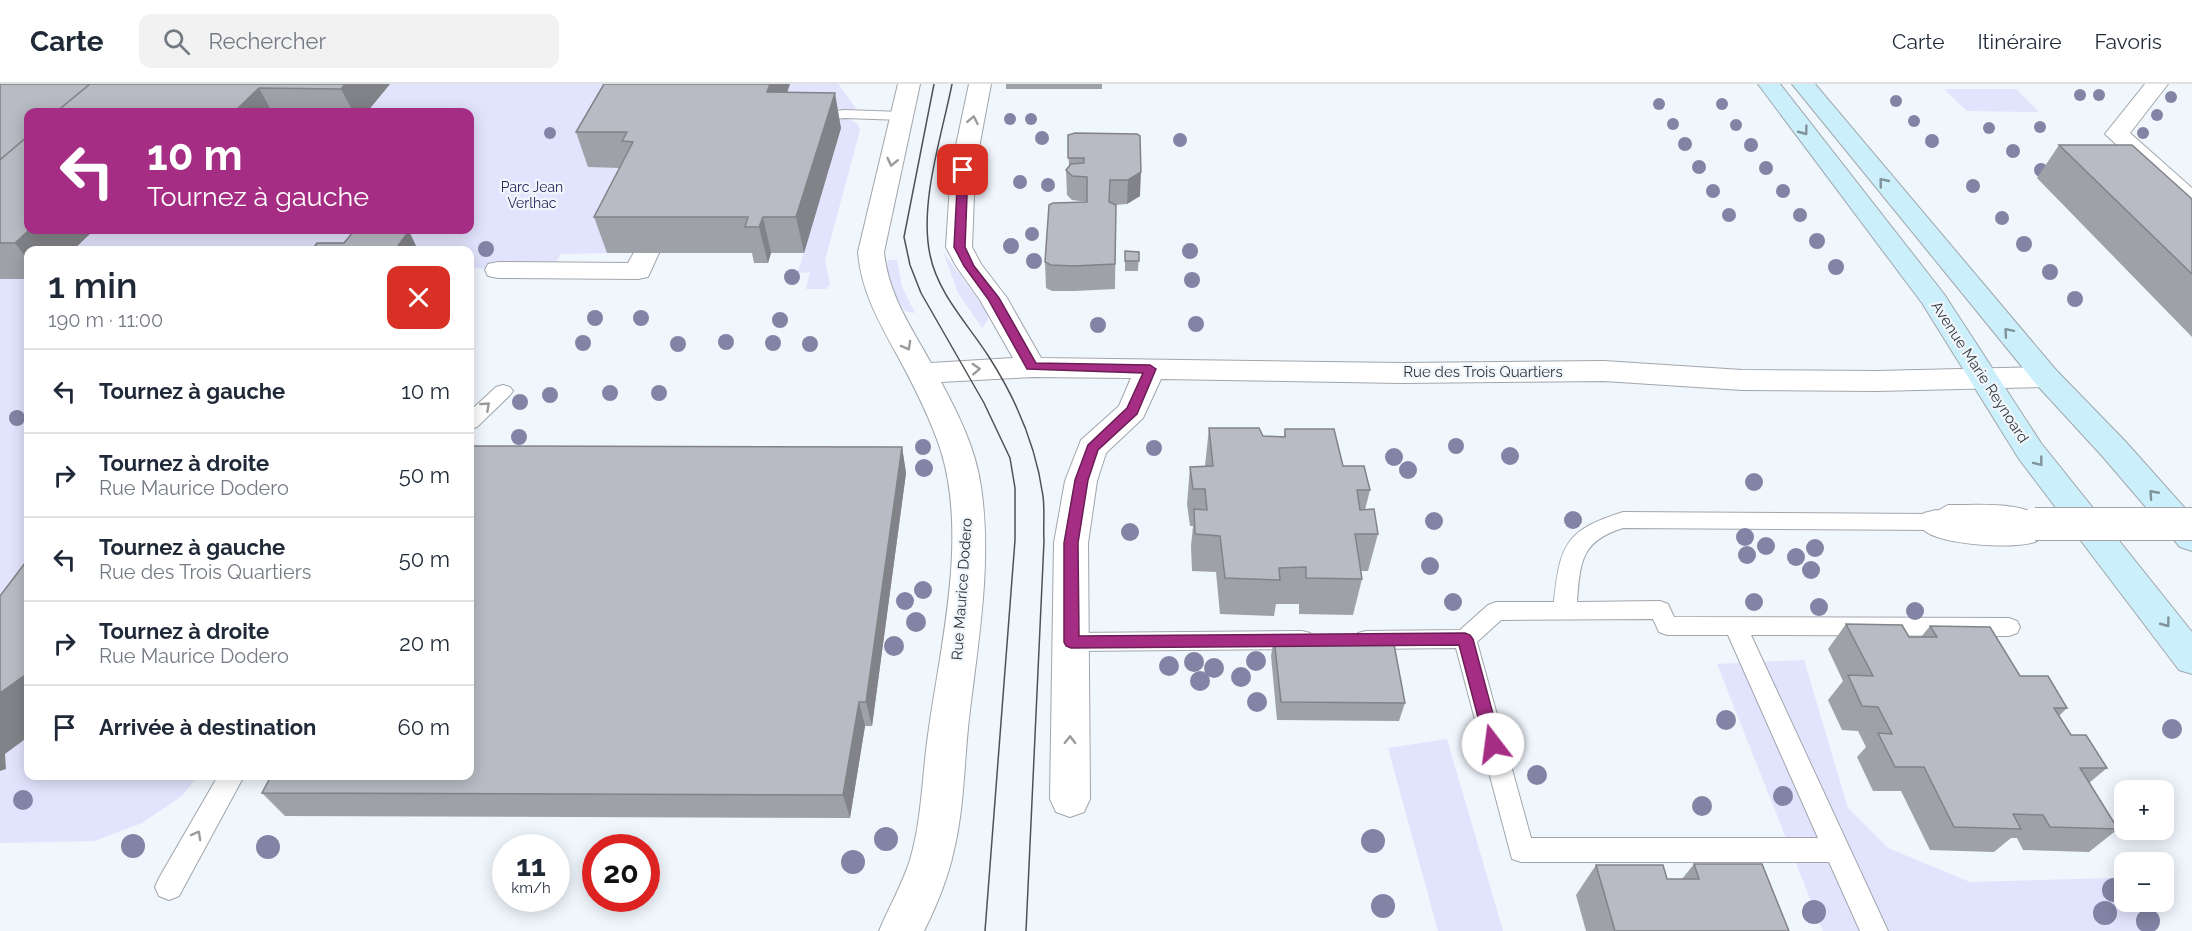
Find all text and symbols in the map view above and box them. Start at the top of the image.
search box [139,14,559,68]
text: Carte [30,25,103,58]
icon: search [160,25,193,58]
text: Rechercher [208,28,326,54]
text: Carte [1892,29,1944,54]
text: Itinéraire [1977,29,2061,54]
text: Favoris [2094,29,2162,54]
one-way arrow [966,115,979,125]
one-way arrow [1797,124,1808,135]
text: 10 m [147,131,243,180]
icon: left [48,132,126,210]
pin [937,144,988,195]
icon: arrive [946,153,979,186]
one-way arrow [886,156,899,166]
one-way arrow [1880,178,1891,189]
park label: Parc Jean Verlhac [501,179,563,211]
text: Tournez à gauche [147,181,369,212]
text: 1 min [48,264,137,306]
button: close [387,266,450,329]
street label: Avenue Marie Reynoard [1927,298,2033,446]
text: 190 m · 11:00 [48,308,163,332]
one-way arrow [2004,328,2015,339]
one-way arrow [900,340,911,350]
one-way arrow [972,363,981,376]
street label: Rue des Trois Quartiers [1403,363,1563,381]
icon: left [48,375,81,408]
text: Tournez à gauche [99,378,285,404]
text: 10 m [401,378,450,404]
one-way arrow [480,402,490,413]
text: Tournez à droite [99,450,269,476]
one-way arrow [2031,455,2042,466]
icon: right [48,459,81,492]
text: 50 m [399,462,450,488]
text: Rue Maurice Dodero [99,476,289,500]
one-way arrow [2149,490,2160,501]
street label: Rue Maurice Dodero [948,517,976,661]
text: Tournez à gauche [99,534,285,560]
icon: left [48,543,81,576]
text: 50 m [399,546,450,572]
text: Rue des Trois Quartiers [99,560,311,584]
one-way arrow [2158,617,2169,628]
text: Tournez à droite [99,618,269,644]
icon: right [48,627,81,660]
text: 20 m [399,630,450,656]
text: Rue Maurice Dodero [99,644,289,668]
icon: arrive [48,711,81,744]
position arrow [1461,712,1525,776]
text: Arrivée à destination [99,714,316,740]
text: 60 m [397,714,450,740]
one-way arrow [1064,736,1077,745]
map controls [2114,780,2174,912]
button: + [2114,780,2174,840]
one-way arrow [190,831,201,842]
speed limit sign: 20 [582,834,660,912]
text: 11 [516,848,546,883]
button: − [2114,852,2174,912]
text: km/h [511,879,551,897]

